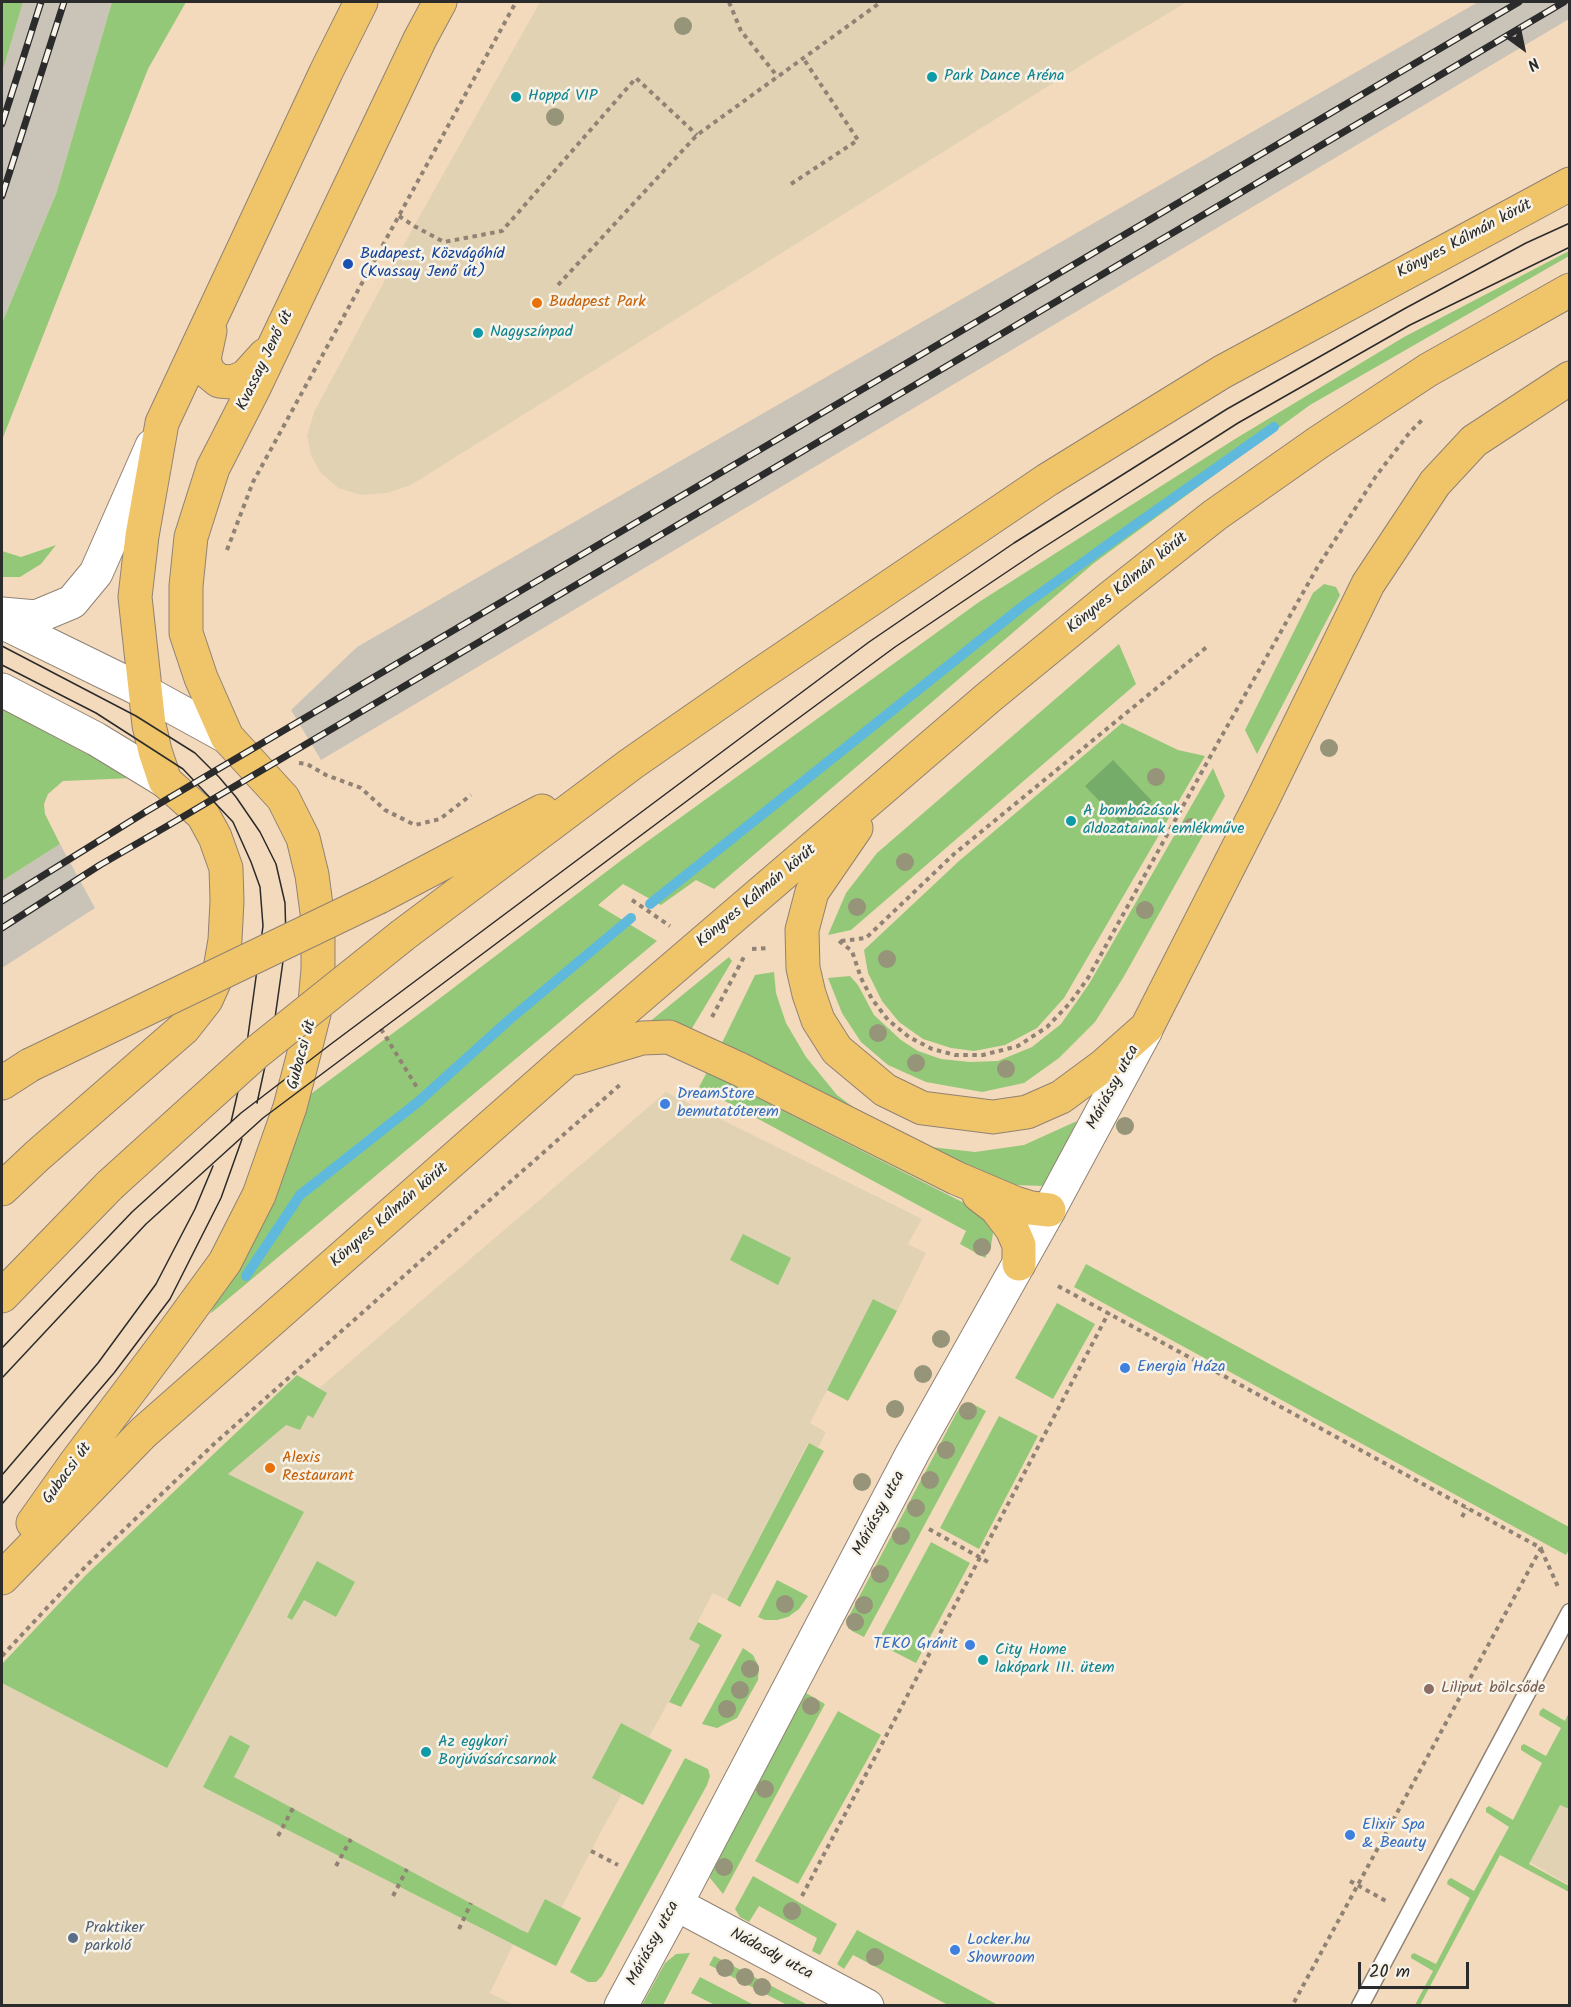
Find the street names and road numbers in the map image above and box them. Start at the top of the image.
street label: Könyves Kálmán körút [1394,196,1536,284]
street label: Kvassay Jenő út [233,308,299,414]
street label: Könyves Kálmán körút [1064,529,1192,639]
street label: Könyves Kálmán körút [693,841,821,953]
street label: Gubacsi út [284,1018,322,1092]
street label: Máriássy utca [1084,1042,1144,1134]
street label: Könyves Kálmán körút [327,1160,453,1272]
street label: Gubacsi út [39,1439,97,1509]
street label: Máriássy utca [850,1468,910,1560]
street label: Máriássy utca [624,1898,684,1990]
street label: Nádasdy utca [726,1925,816,1985]

